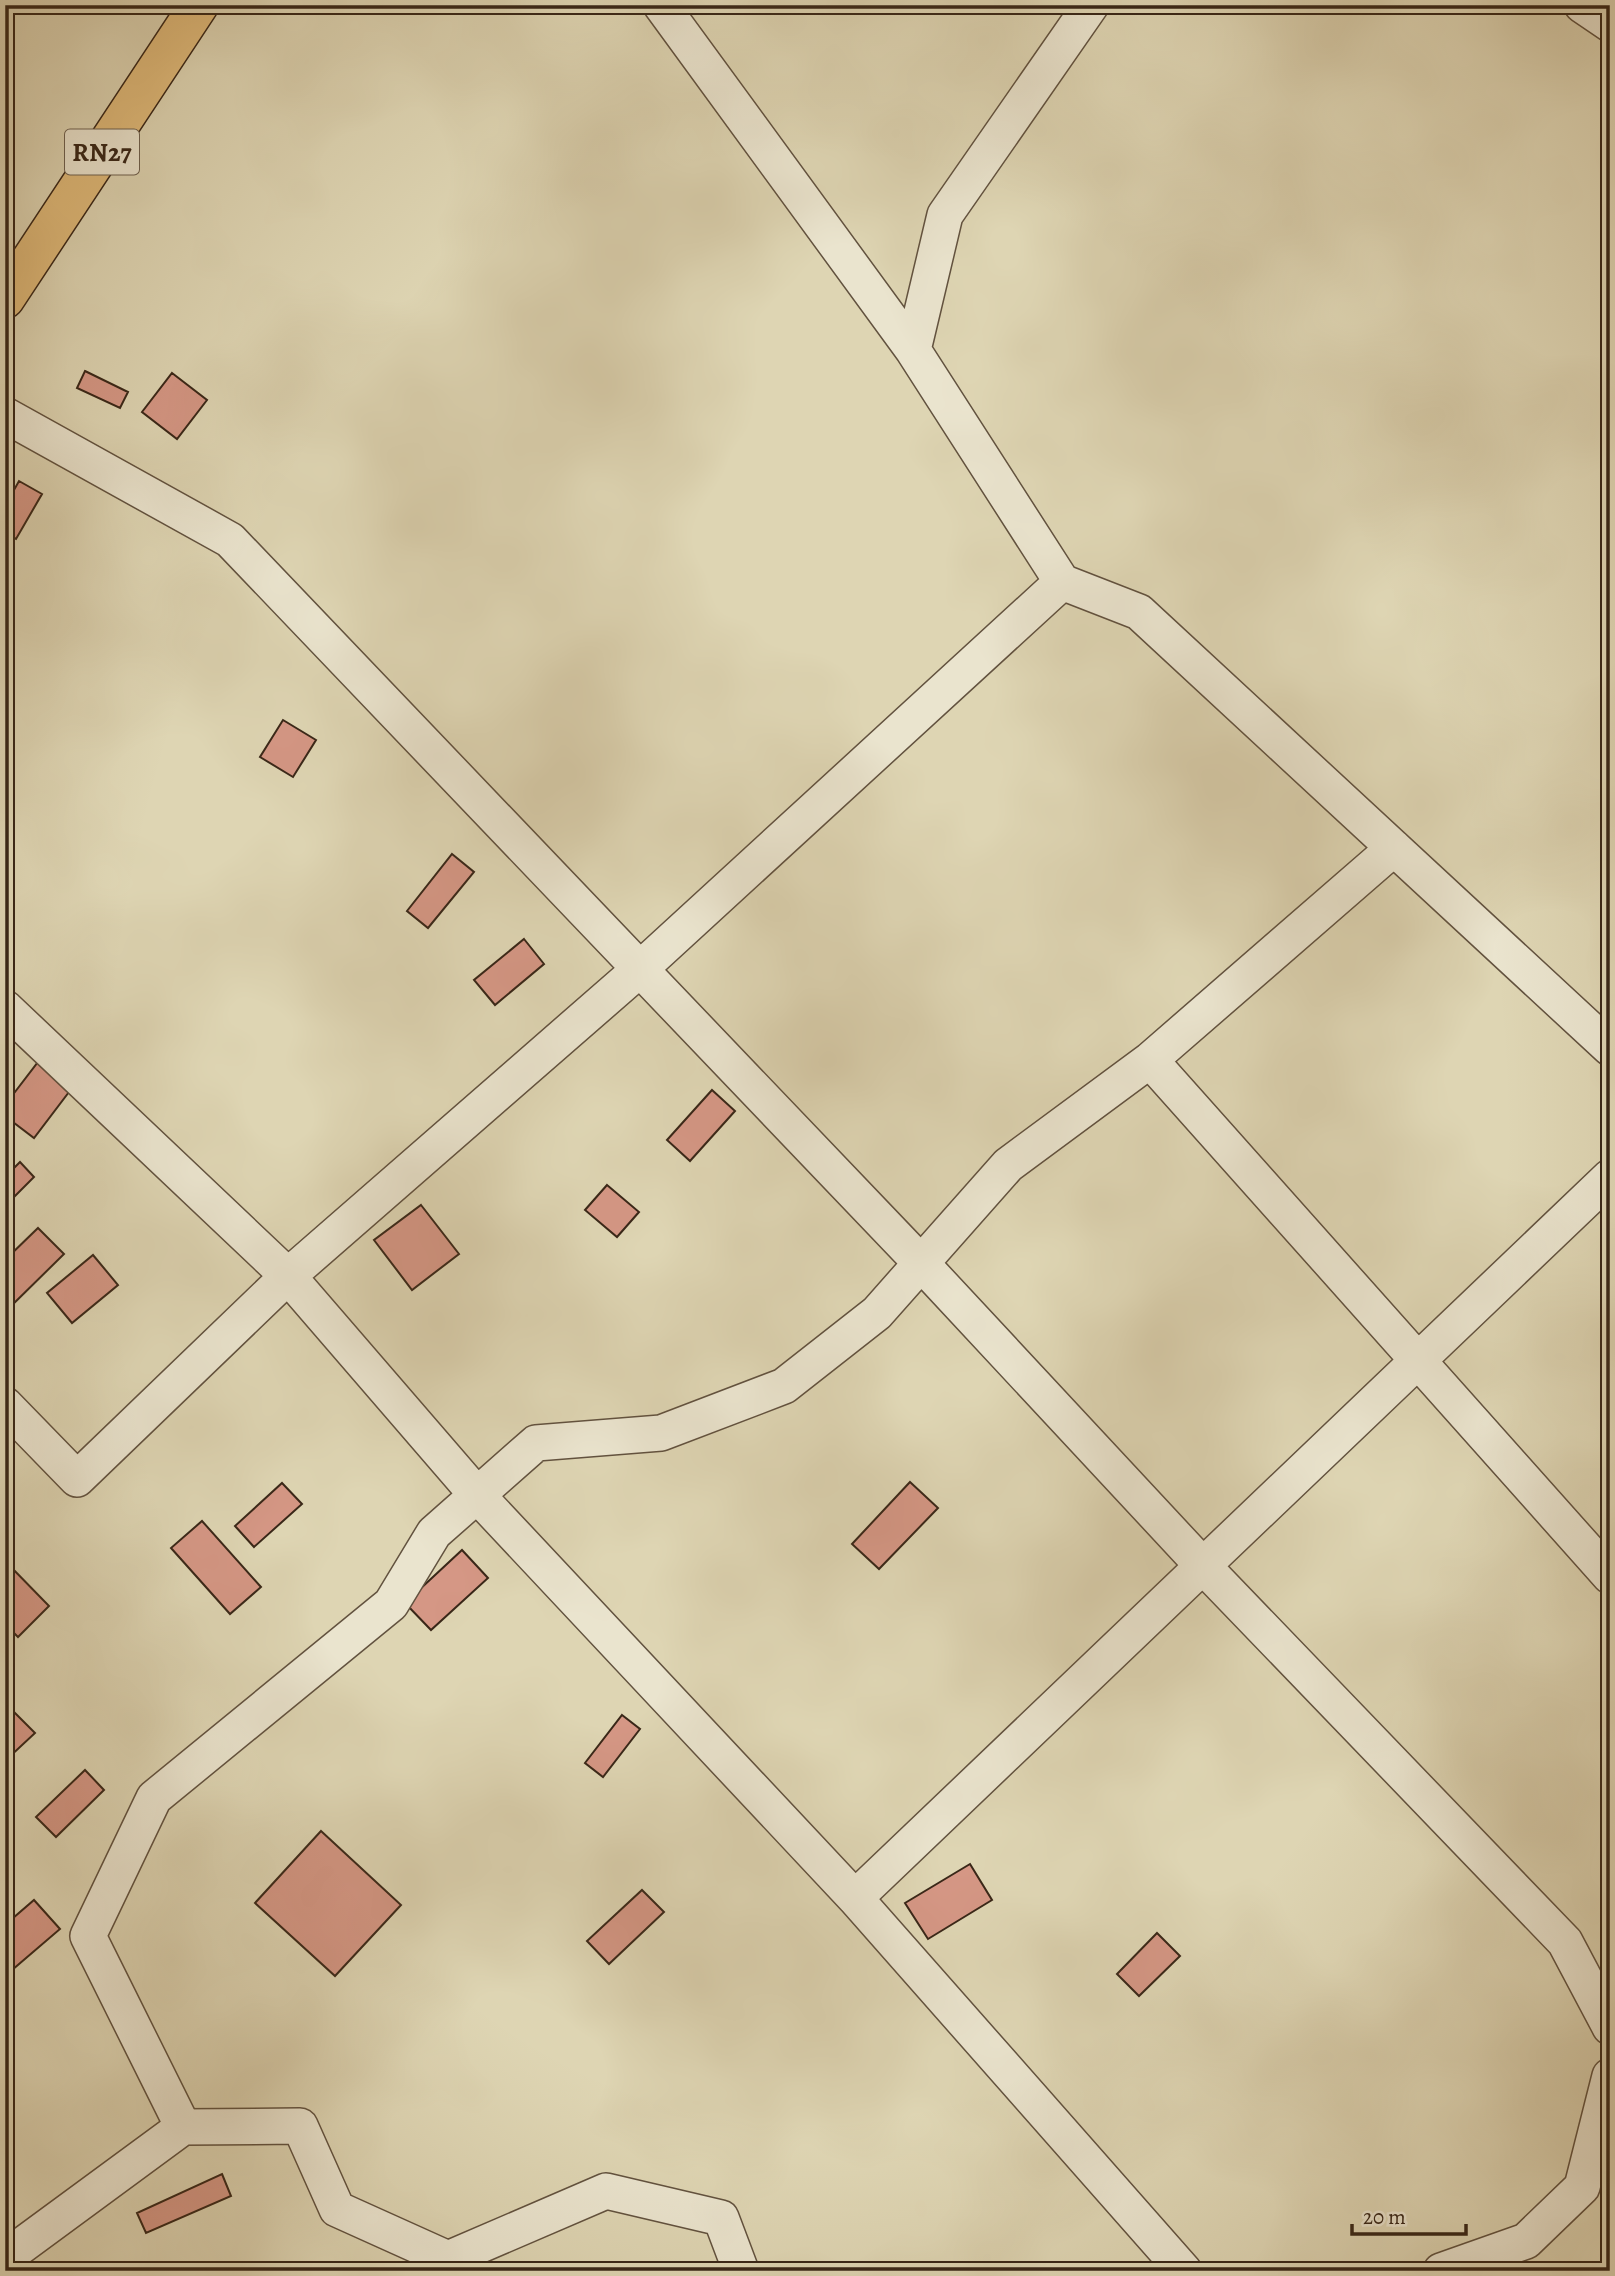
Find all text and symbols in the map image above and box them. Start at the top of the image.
road number: RN27 [65,130,139,174]
scale bar [1352,2192,1466,2236]
text: 20 m [1363,2203,1406,2231]

